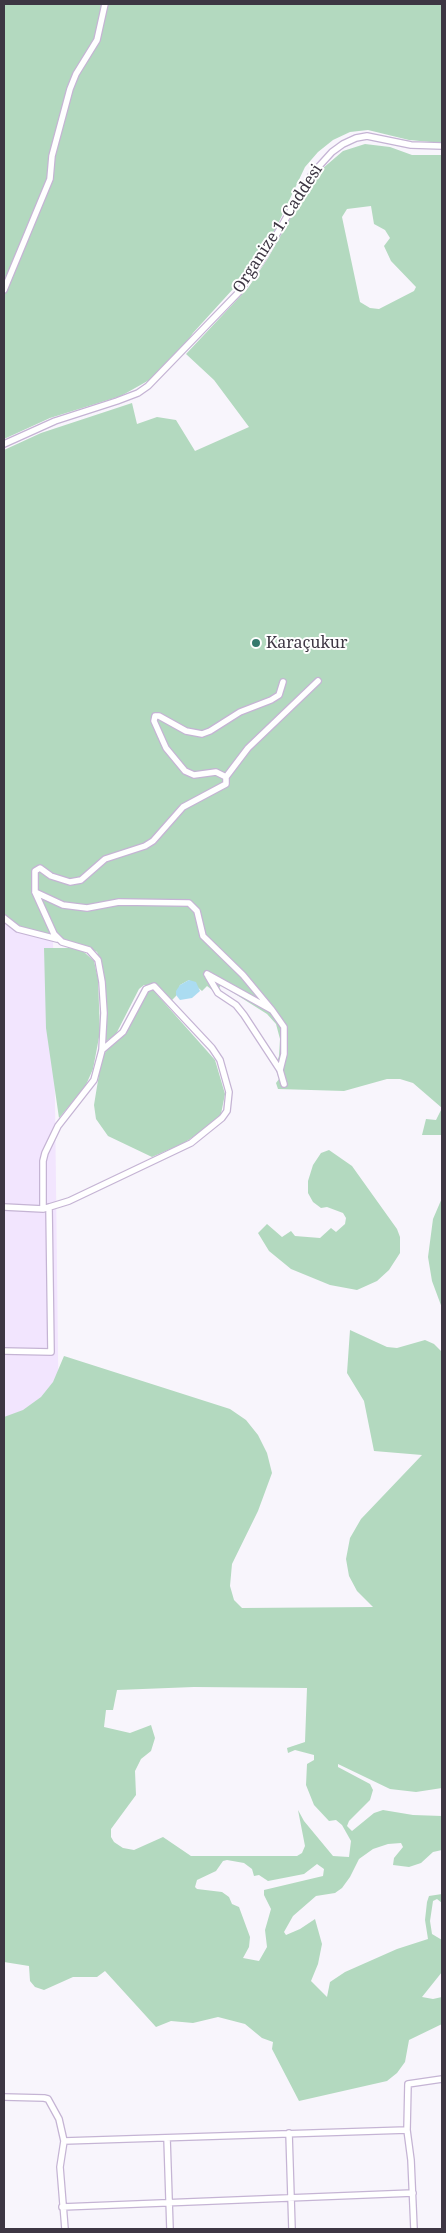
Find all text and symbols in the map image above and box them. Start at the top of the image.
street label: Organize 1. Caddesi [229,161,327,297]
place label: Karaçukur [266,633,348,653]
marker: Karaçukur [250,637,262,649]

